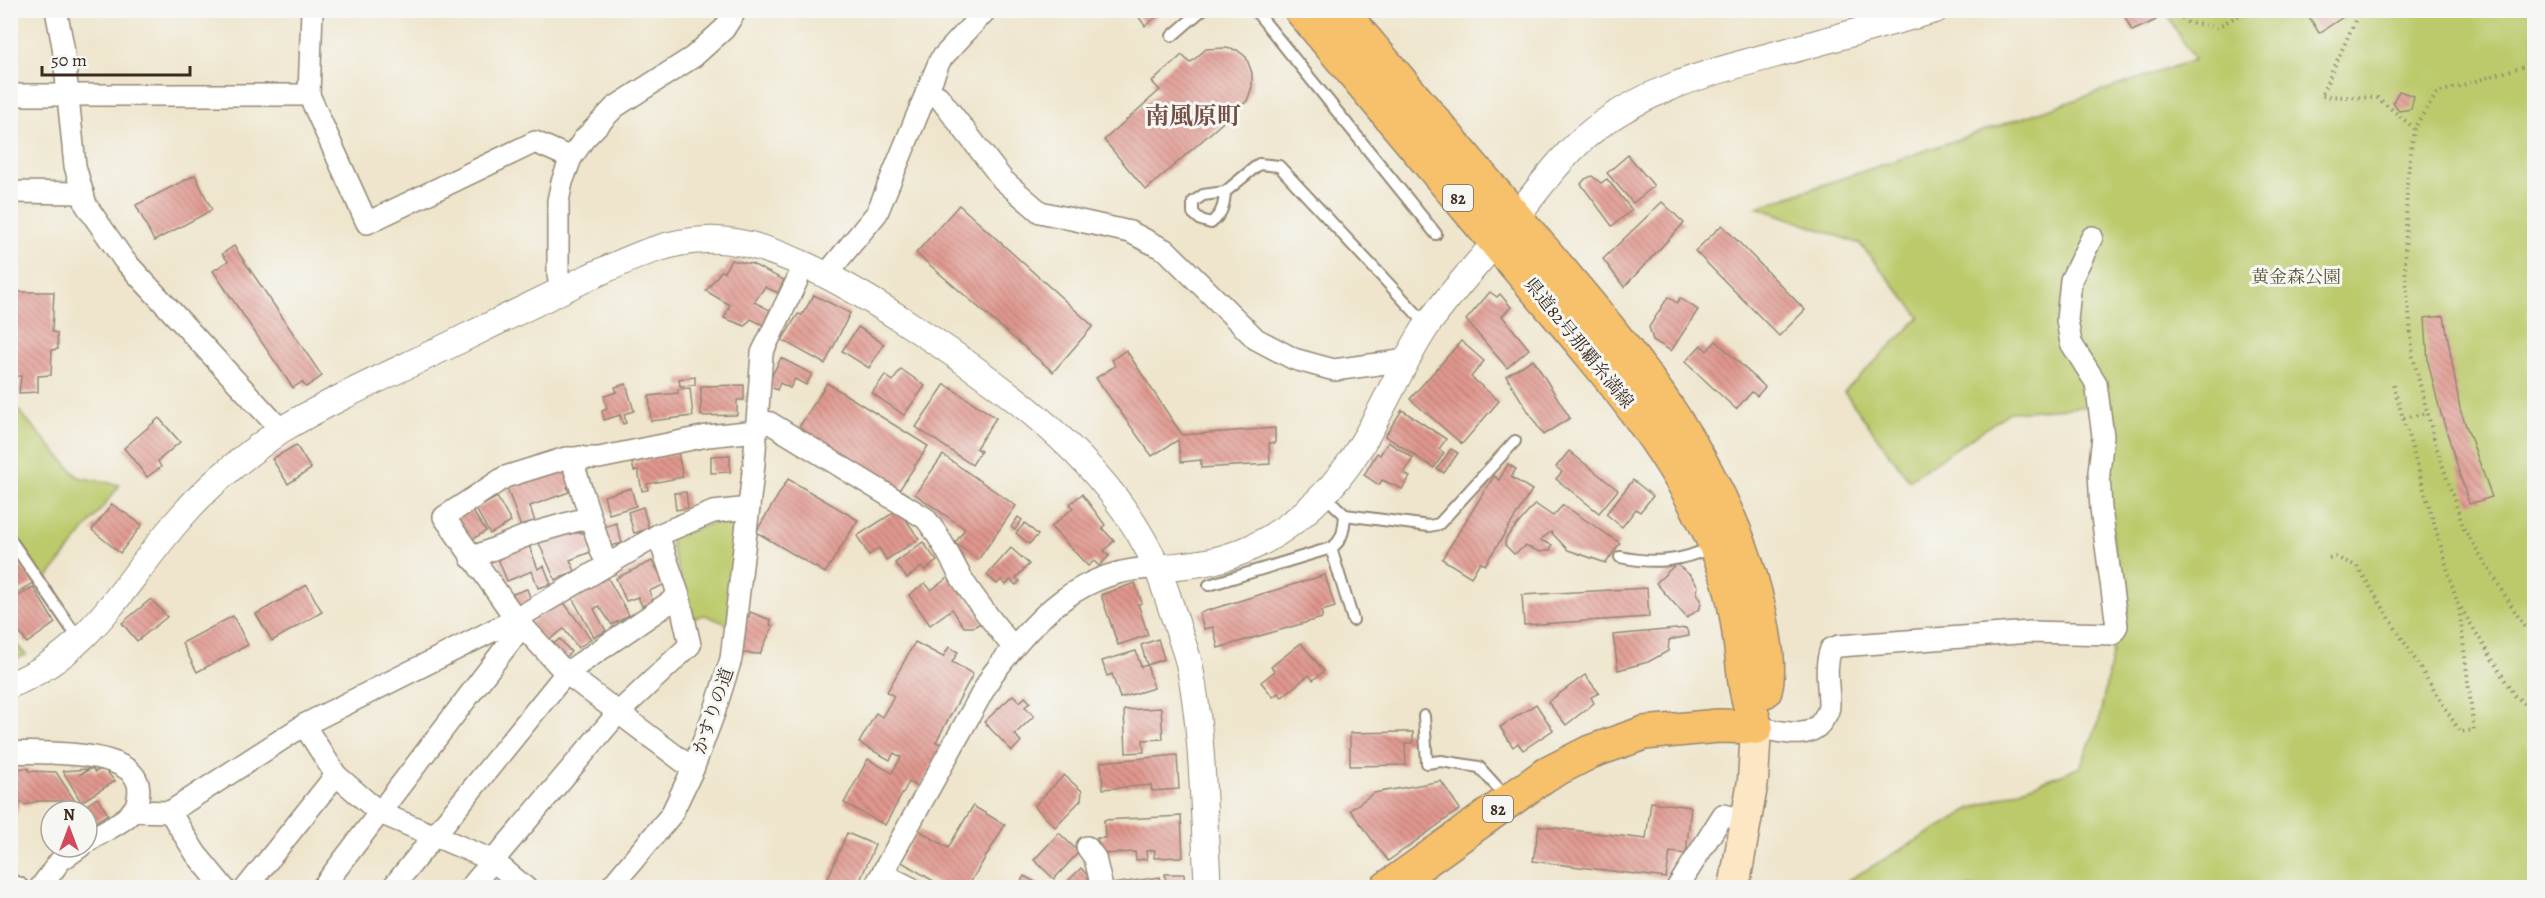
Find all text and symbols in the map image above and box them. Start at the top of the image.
scale bar [42,39,190,77]
text: 50 m [51,48,87,72]
district label: 南風原町 [1145,100,1241,132]
road number: 82 [1443,185,1473,211]
park label: 黄金森公園 [2251,265,2341,289]
street label: 県道82号那覇糸満線 [1519,273,1639,413]
street label: かすりの道 [687,665,739,757]
road number: 82 [1483,796,1513,822]
north arrow [39,799,99,859]
text: N [63,804,75,826]

